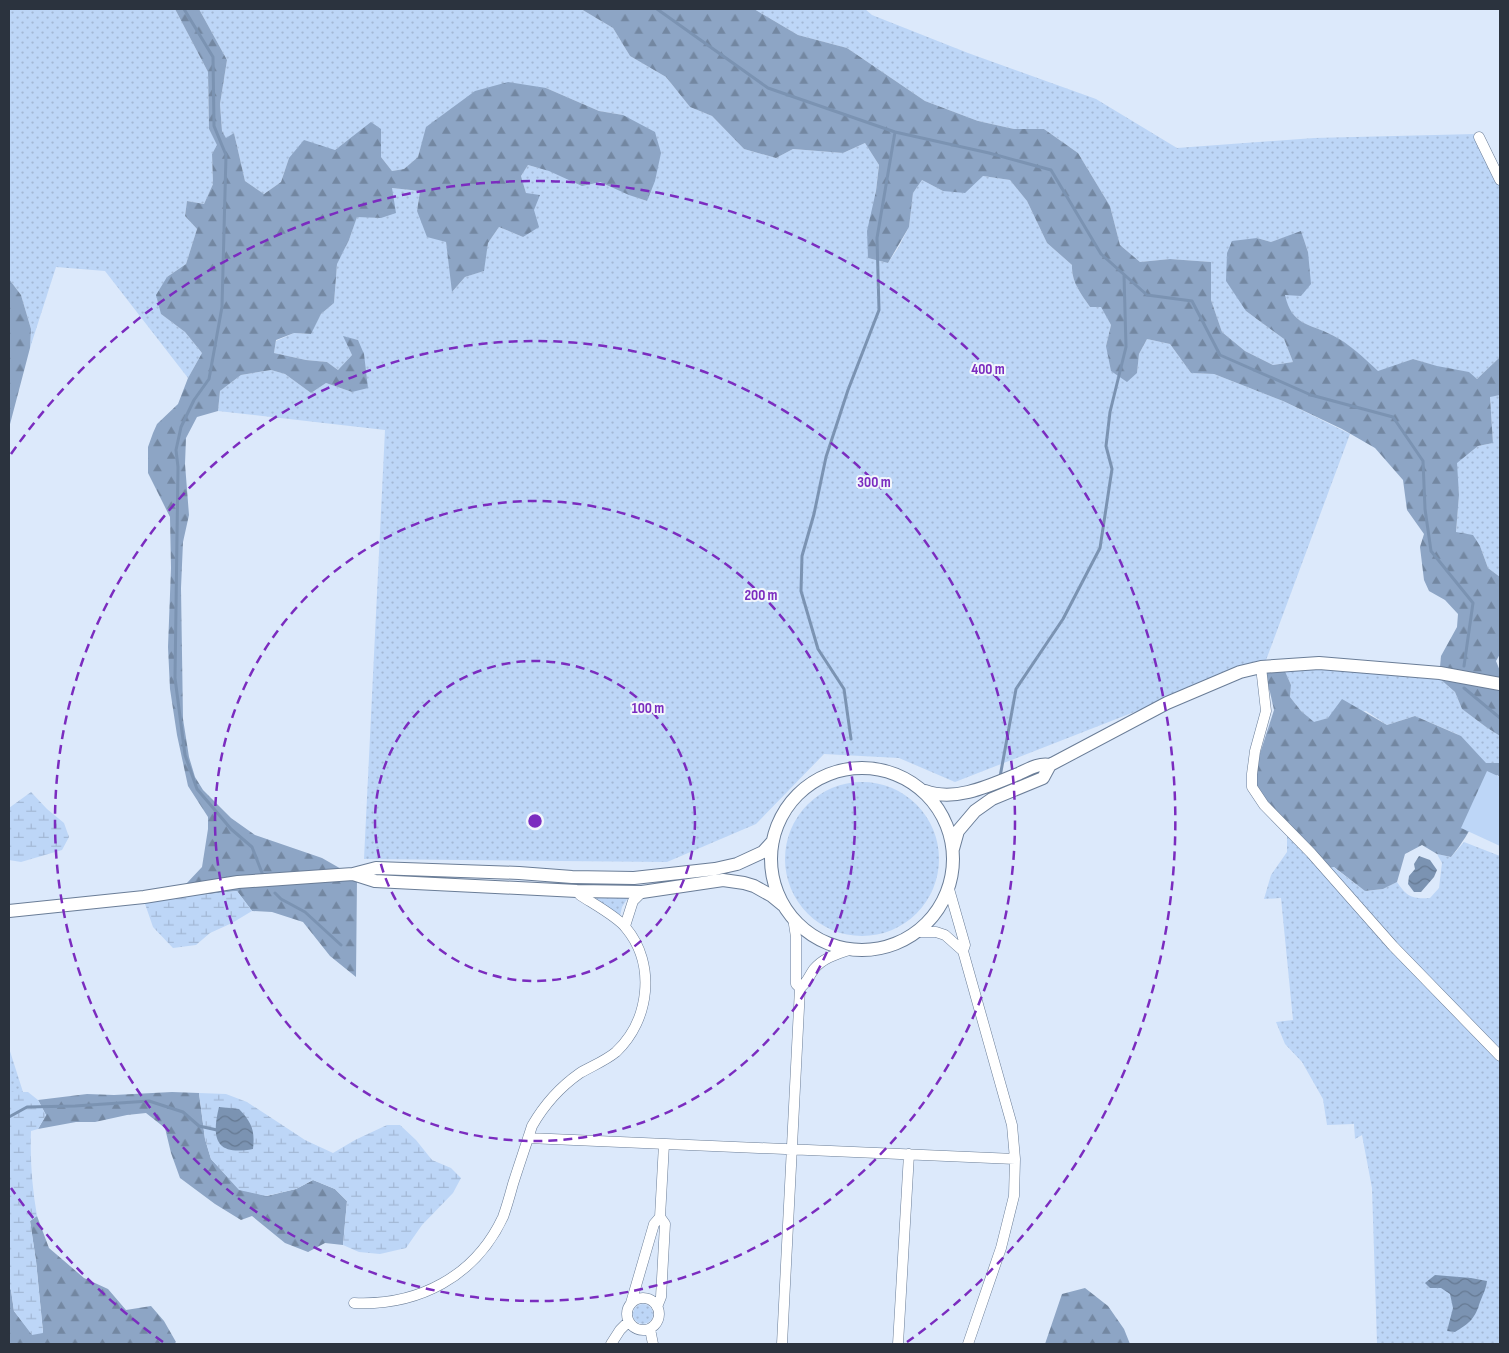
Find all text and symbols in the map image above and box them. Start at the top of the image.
text: 400 m [971,360,1005,379]
text: 300 m [857,473,891,492]
text: 200 m [744,586,778,605]
text: 100 m [632,699,664,718]
centre of rings [526,812,544,830]

